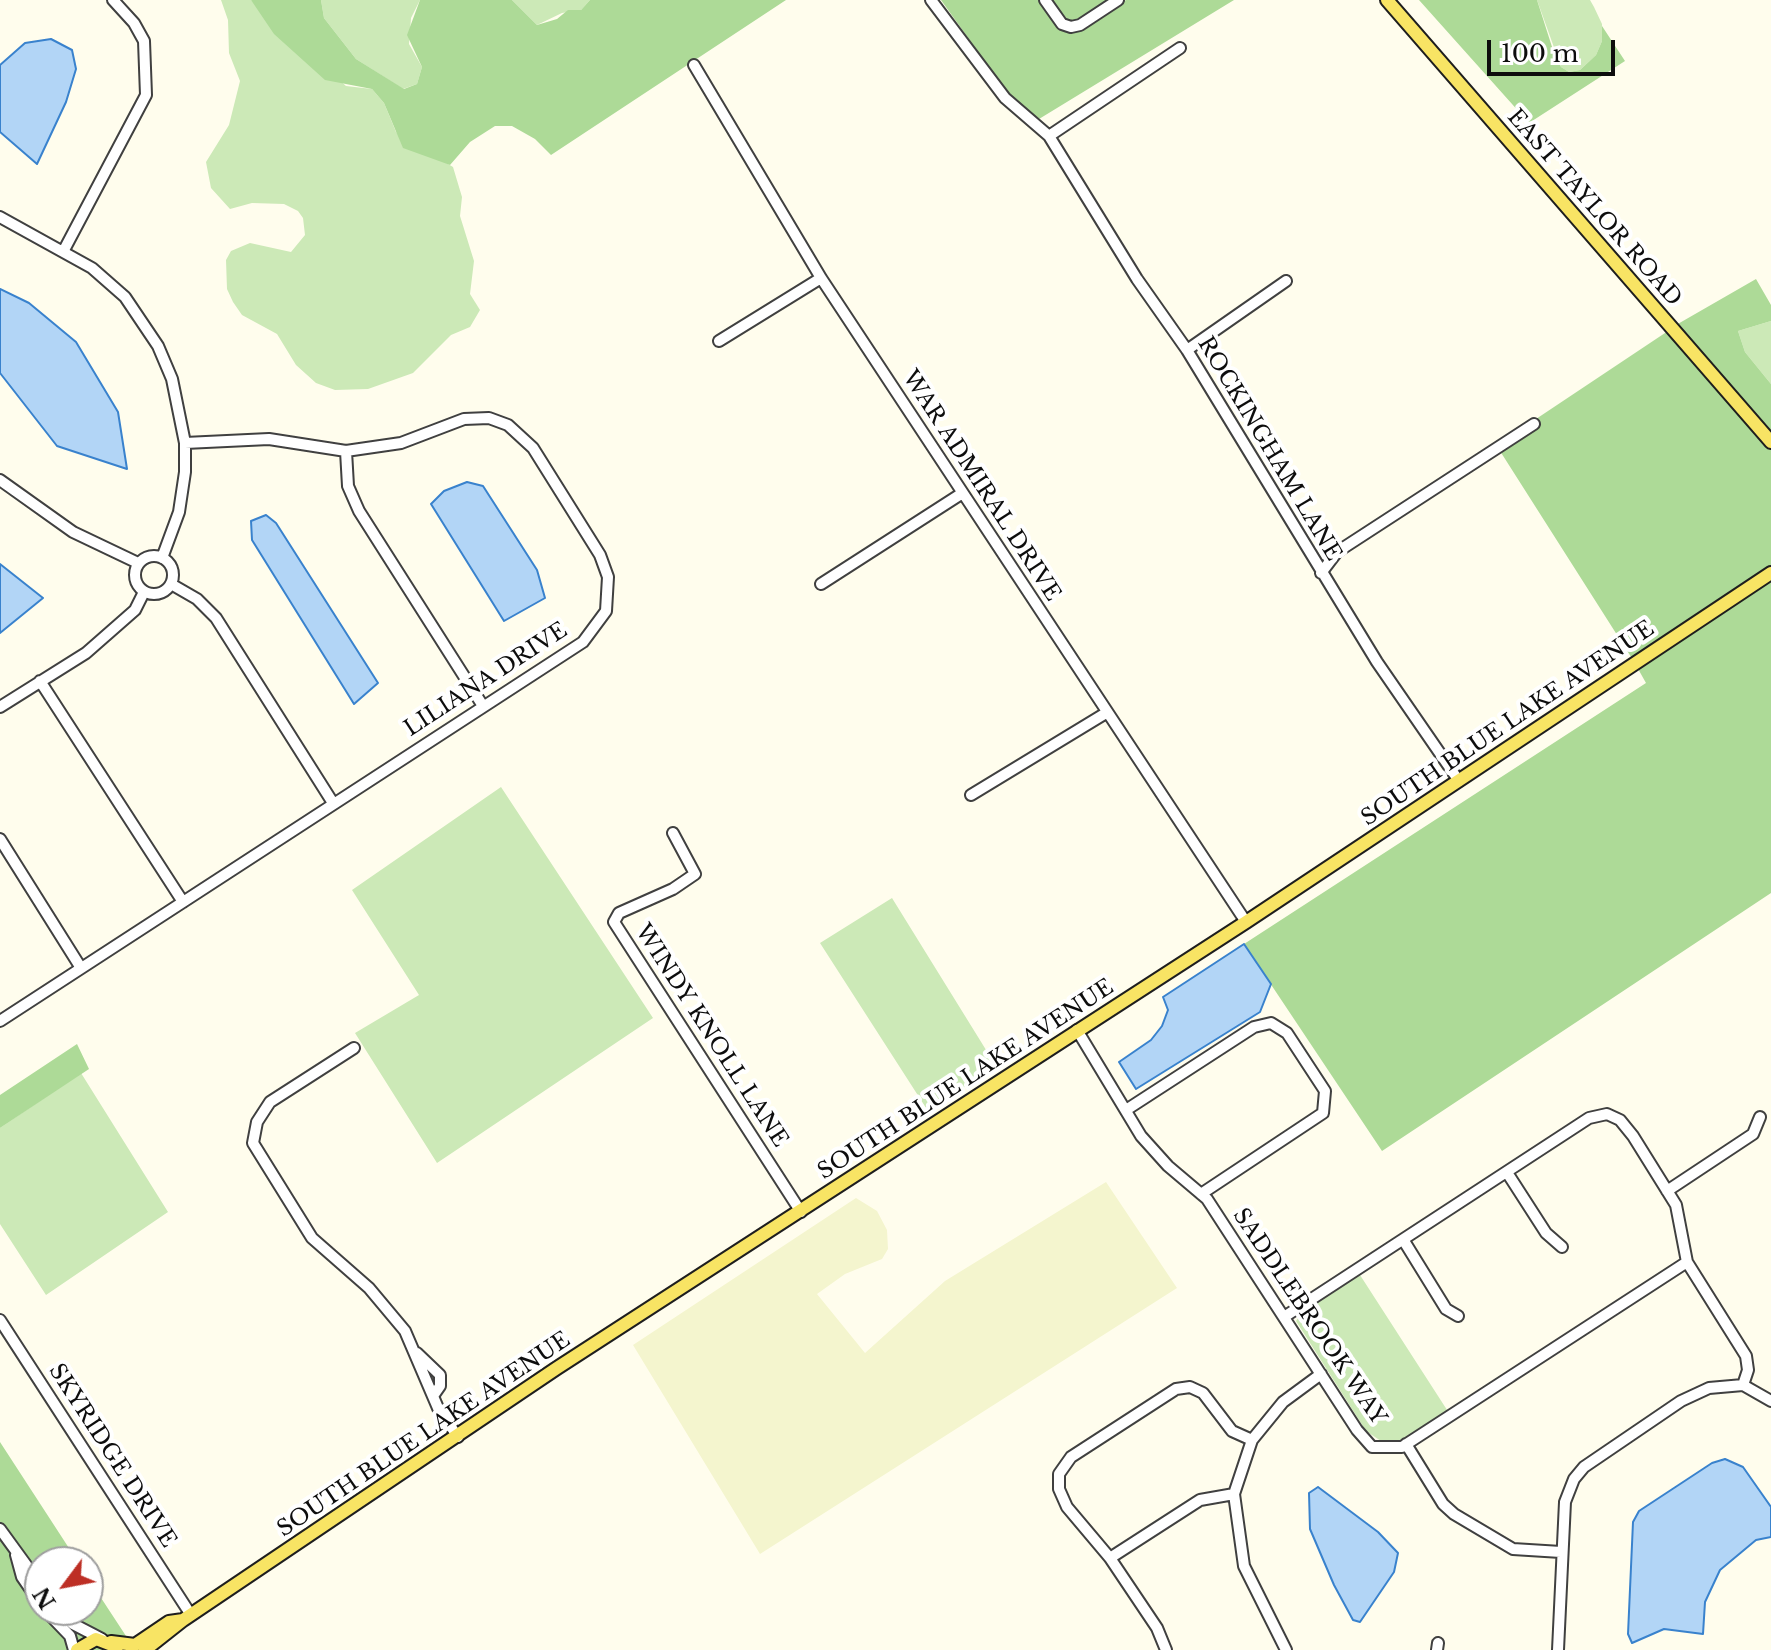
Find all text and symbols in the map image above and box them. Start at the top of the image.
scale bar [1491,24,1619,74]
text: 100 m [1501,39,1579,68]
street label: EAST TAYLOR ROAD [1501,104,1687,312]
street label: ROCKINGHAM LANE [1192,332,1346,566]
street label: WAR ADMIRAL DRIVE [896,366,1066,606]
street label: SOUTH BLUE LAKE AVENUE [1357,616,1659,832]
street label: LILIANA DRIVE [400,617,572,743]
street label: WINDY KNOLL LANE [629,920,793,1152]
street label: SOUTH BLUE LAKE AVENUE [813,974,1119,1186]
street label: SADDLEBROOK WAY [1227,1204,1391,1430]
street label: SOUTH BLUE LAKE AVENUE [273,1327,575,1543]
street label: SKYRIDGE DRIVE [43,1359,181,1553]
north arrow [24,1546,104,1626]
text: N [28,1582,62,1614]

